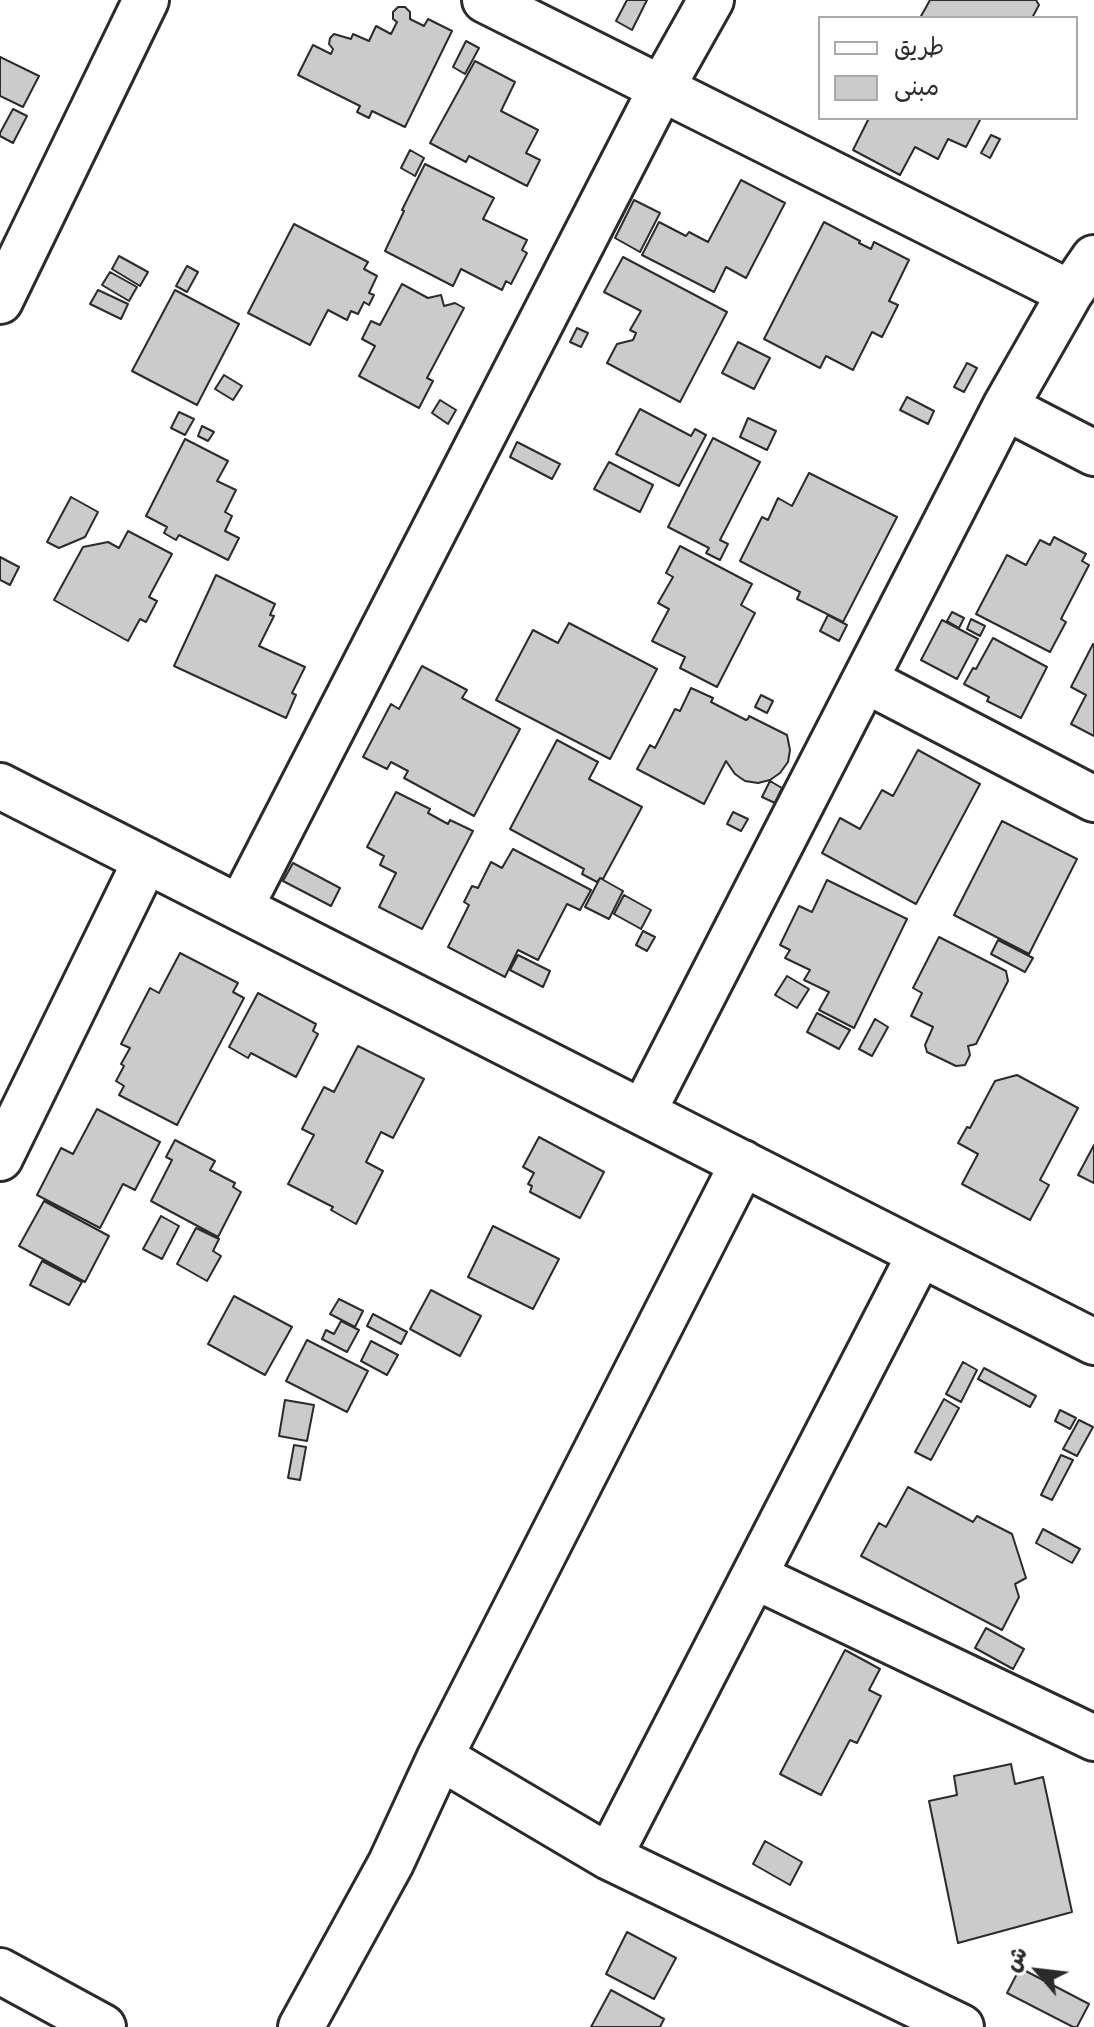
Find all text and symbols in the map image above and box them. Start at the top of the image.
legend [818,16,1078,120]
text: طريق [894,33,944,64]
text: مبنى [894,73,939,104]
north arrow [998,1931,1078,2011]
text: ش [999,1942,1035,1977]

